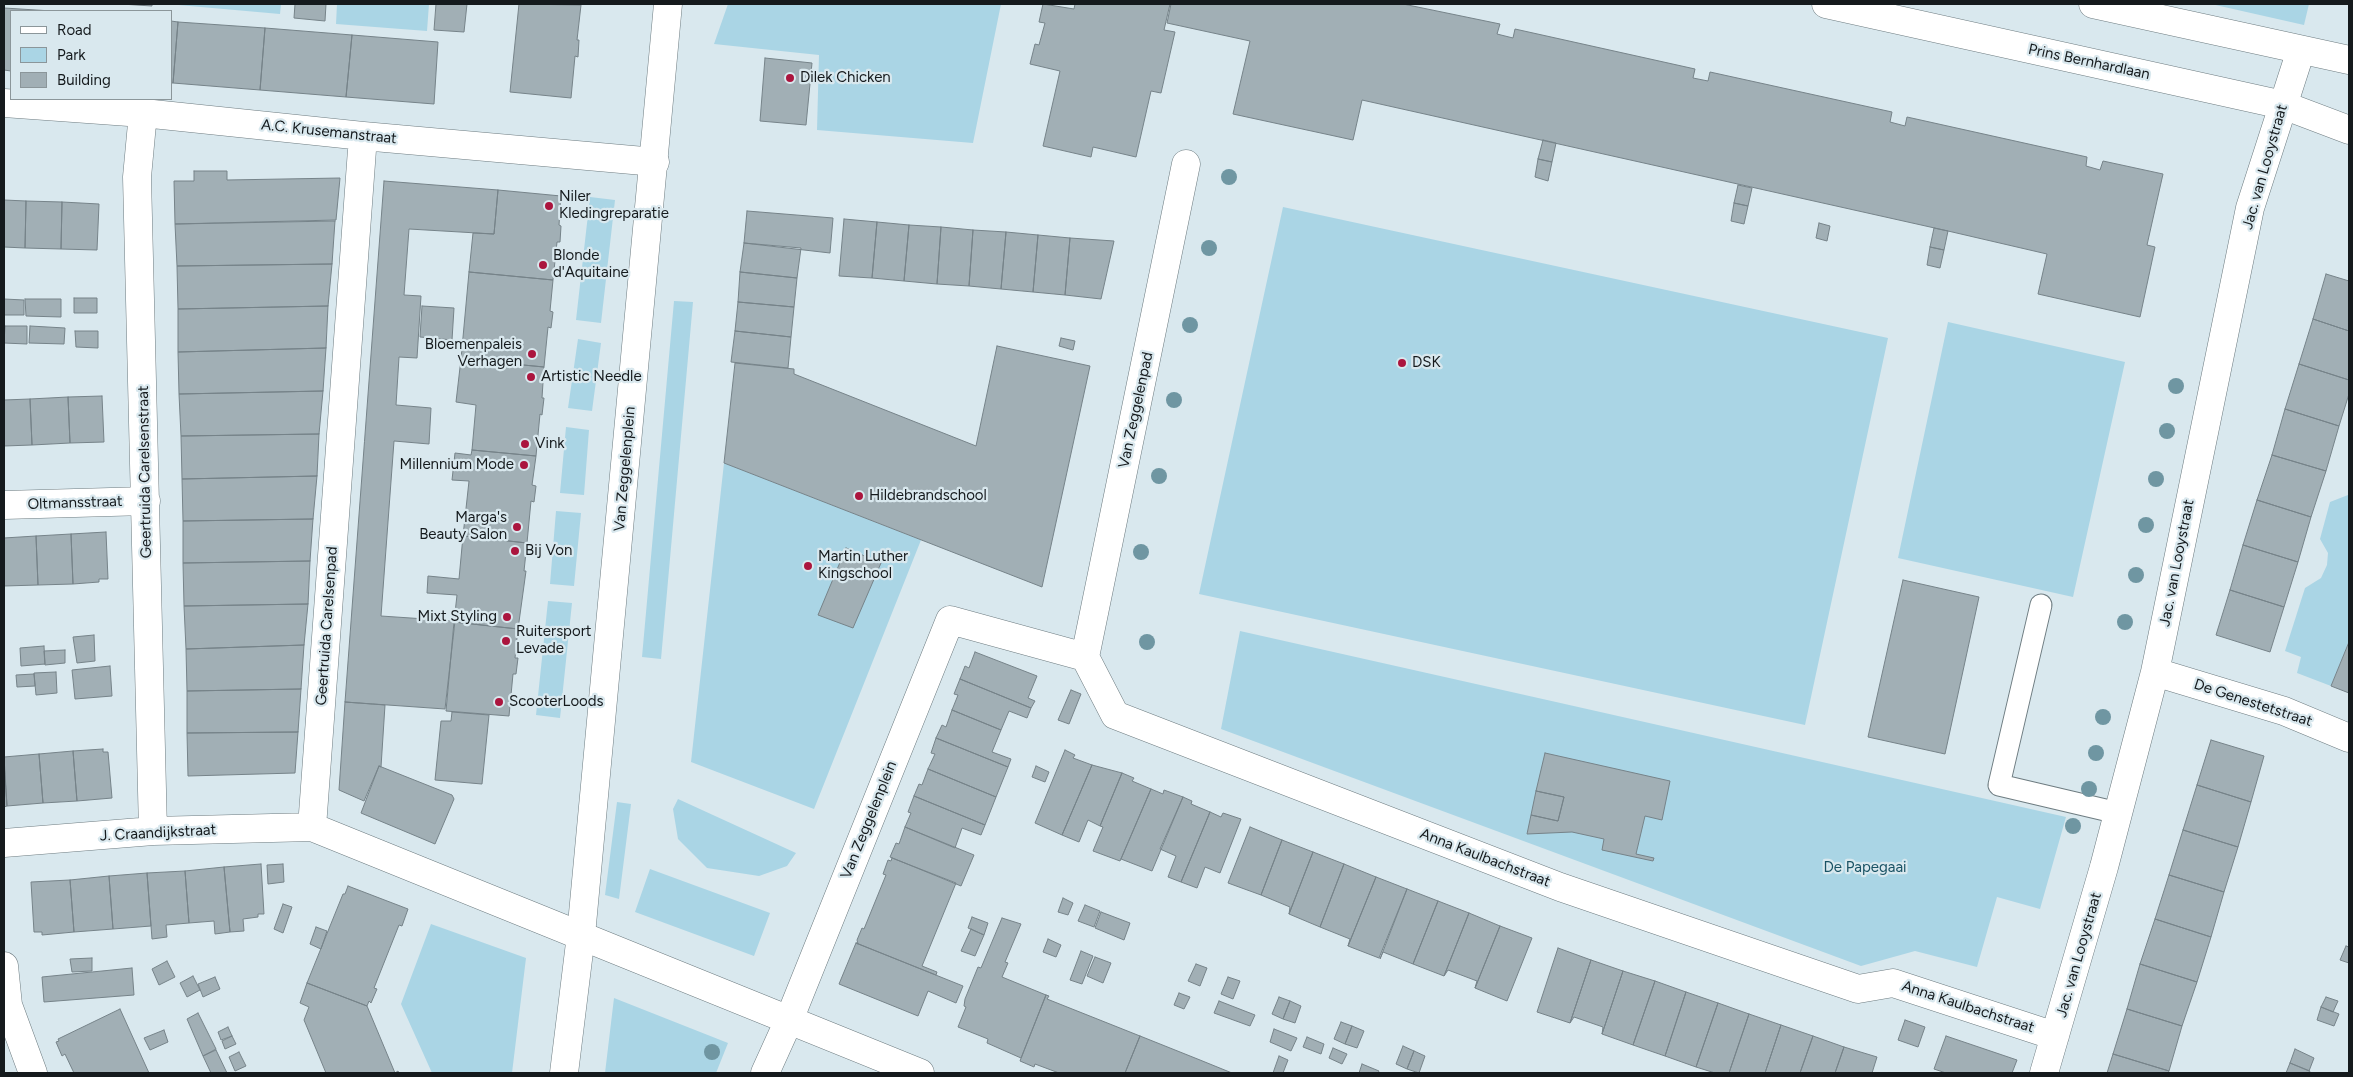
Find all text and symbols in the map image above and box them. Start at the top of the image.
legend [10,10,172,100]
text: Road [57,21,92,39]
street label: Prins Bernhardlaan [2027,40,2151,84]
text: Park [57,46,86,64]
place label: Dilek Chicken [800,69,891,87]
text: Building [57,71,111,89]
marker: Dilek Chicken [784,72,796,84]
street label: Jac. van Looystraat [2239,102,2291,232]
street label: A.C. Krusemanstraat [260,116,398,148]
place label: Niler Kledingreparatie [559,188,669,223]
marker: Niler Kledingreparatie [543,200,555,212]
place label: Blonde d'Aquitaine [553,247,629,282]
marker: Blonde d'Aquitaine [537,259,549,271]
place label: Bloemenpaleis Verhagen [425,336,522,371]
marker: Bloemenpaleis Verhagen [526,348,538,360]
street label: Van Zeggelenpad [1115,350,1157,470]
place label: DSK [1412,354,1441,372]
marker: DSK [1396,357,1408,369]
place label: Artistic Needle [541,368,642,386]
marker: Artistic Needle [525,371,537,383]
street label: Geertruida Carelsenstraat [134,385,156,559]
street label: Van Zeggelenplein [611,406,639,532]
place label: Vink [535,435,565,453]
marker: Vink [519,438,531,450]
place label: Millennium Mode [400,456,514,474]
marker: Millennium Mode [518,459,530,471]
place label: Hildebrandschool [869,487,987,505]
marker: Hildebrandschool [853,490,865,502]
street label: Oltmansstraat [27,492,123,514]
street label: Jac. van Looystraat [2156,498,2198,628]
place label: Marga's Beauty Salon [419,509,507,544]
marker: Marga's Beauty Salon [511,521,523,533]
place label: Bij Von [525,542,572,560]
marker: Bij Von [509,545,521,557]
street label: Geertruida Carelsenpad [312,546,342,706]
place label: Martin Luther Kingschool [818,548,908,583]
marker: Martin Luther Kingschool [802,560,814,572]
place label: Mixt Styling [418,608,497,626]
marker: Mixt Styling [501,611,513,623]
place label: Ruitersport Levade [516,623,591,658]
marker: Ruitersport Levade [500,635,512,647]
street label: De Genestetstraat [2191,675,2315,731]
place label: ScooterLoods [509,693,604,711]
marker: ScooterLoods [493,696,505,708]
street label: Van Zeggelenplein [837,759,901,881]
street label: J. Craandijkstraat [99,821,217,845]
street label: Anna Kaulbachstraat [1417,825,1553,891]
park label: De Papegaai [1823,859,1907,877]
street label: Jac. van Looystraat [2053,890,2105,1020]
street label: Anna Kaulbachstraat [1899,977,2037,1037]

